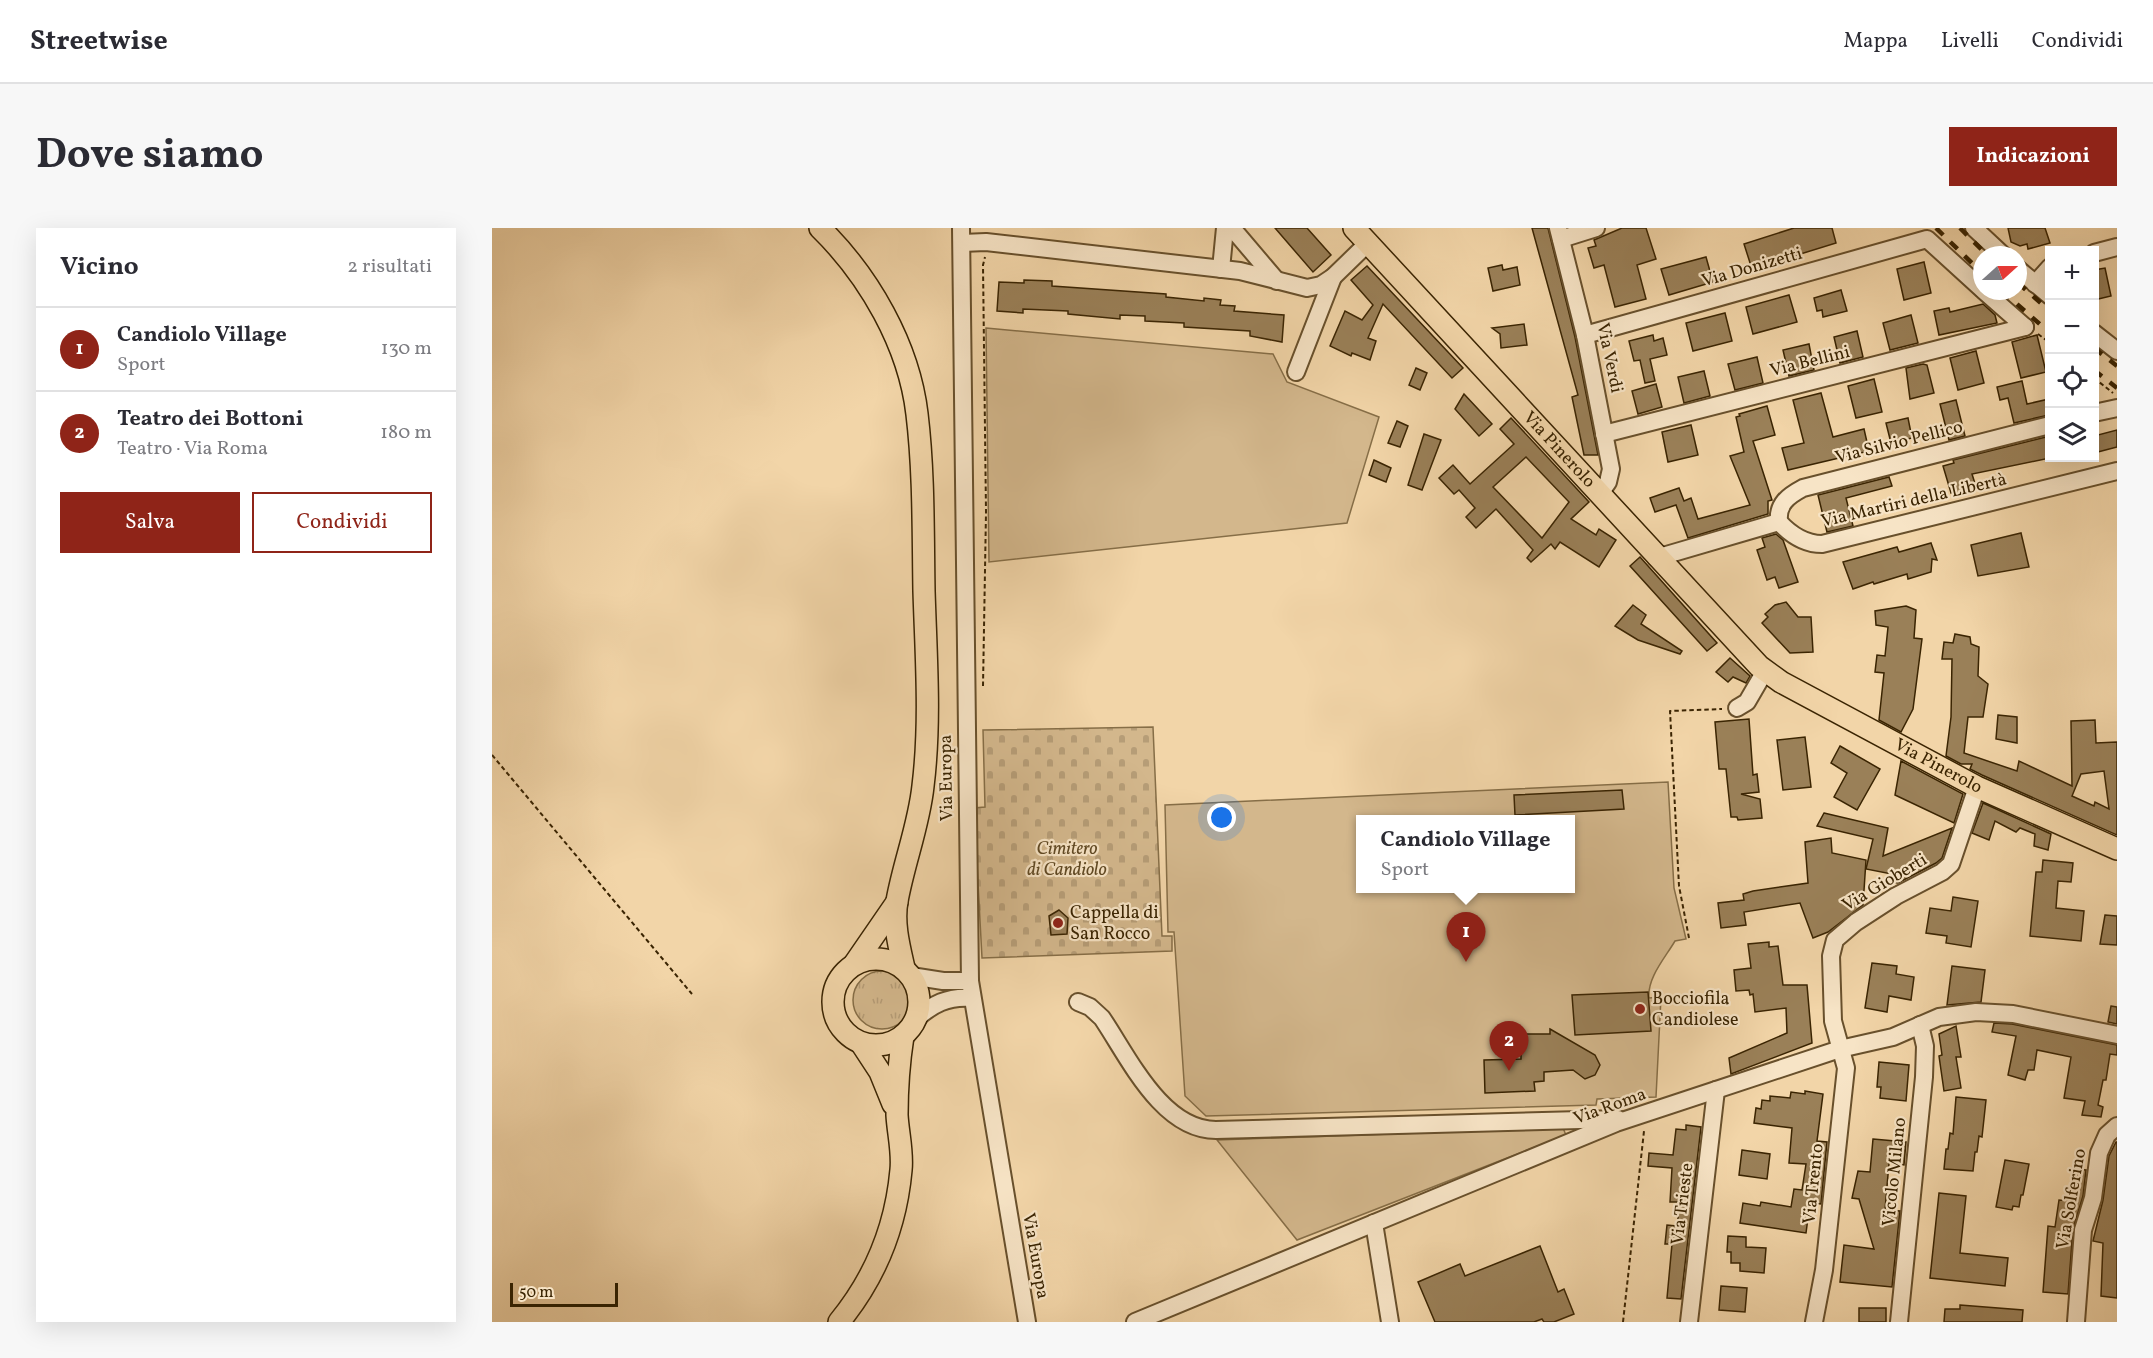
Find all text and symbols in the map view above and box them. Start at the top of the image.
text: Streetwise [30,22,168,61]
text: Mappa [1843,27,1908,56]
text: Livelli [1941,27,1999,56]
text: Condividi [2032,27,2123,56]
text: Dove siamo [36,127,264,186]
button: Indicazioni [1949,127,2117,186]
street label: Via Donizetti [1699,242,1805,294]
north arrow [1973,246,2027,300]
map controls [2045,246,2099,462]
button: + [2045,246,2099,300]
text: Vicino [60,249,139,285]
text: 2 risultati [347,253,432,281]
button: − [2045,300,2099,354]
text: Candiolo Village [117,320,287,351]
street label: Via Verdi [1589,321,1629,395]
text: 1 [75,335,84,363]
text: 130 m [381,335,432,363]
street label: Via Bellini [1767,340,1853,384]
text: Sport [117,351,166,379]
button: locate [2045,354,2099,408]
text: Teatro dei Bottoni [117,404,303,435]
street label: Via Pinerolo [1517,406,1601,494]
button: layers [2045,408,2099,462]
street label: Via Silvio Pellico [1833,415,1965,471]
text: 2 [74,419,85,447]
text: 180 m [380,419,432,447]
text: Teatro · Via Roma [117,435,268,463]
street label: Via Martiri della Libertà [1819,467,2009,535]
button: Salva [60,492,240,553]
button: Condividi [252,492,432,553]
street label: Via Pinerolo [1890,732,1987,800]
street label: Via Europa [934,734,960,822]
your location [1207,803,1236,832]
popup [1356,815,1575,893]
text: Candiolo Village [1381,825,1550,856]
park label: Cimitero di Candiolo [1027,837,1107,883]
street label: Via Gioberti [1838,848,1932,918]
text: Sport [1381,856,1429,884]
place label: Cappella di San Rocco [1070,901,1159,947]
pin: 1 [1446,912,1486,962]
marker: Cappella di San Rocco [1051,916,1065,930]
place label: Bocciofila Candiolese [1652,987,1739,1033]
marker: Bocciofila Candiolese [1633,1002,1647,1016]
pin: 2 [1490,1022,1528,1071]
street label: Via Roma [1570,1082,1650,1132]
street label: Vicolo Milano [1877,1116,1913,1228]
street label: Via Trento [1797,1142,1831,1226]
street label: Via Solferino [2051,1147,2093,1251]
street label: Via Trieste [1666,1161,1700,1247]
street label: Via Europa [1015,1211,1055,1301]
scale bar [510,1280,618,1308]
text: 50 m [519,1282,553,1304]

